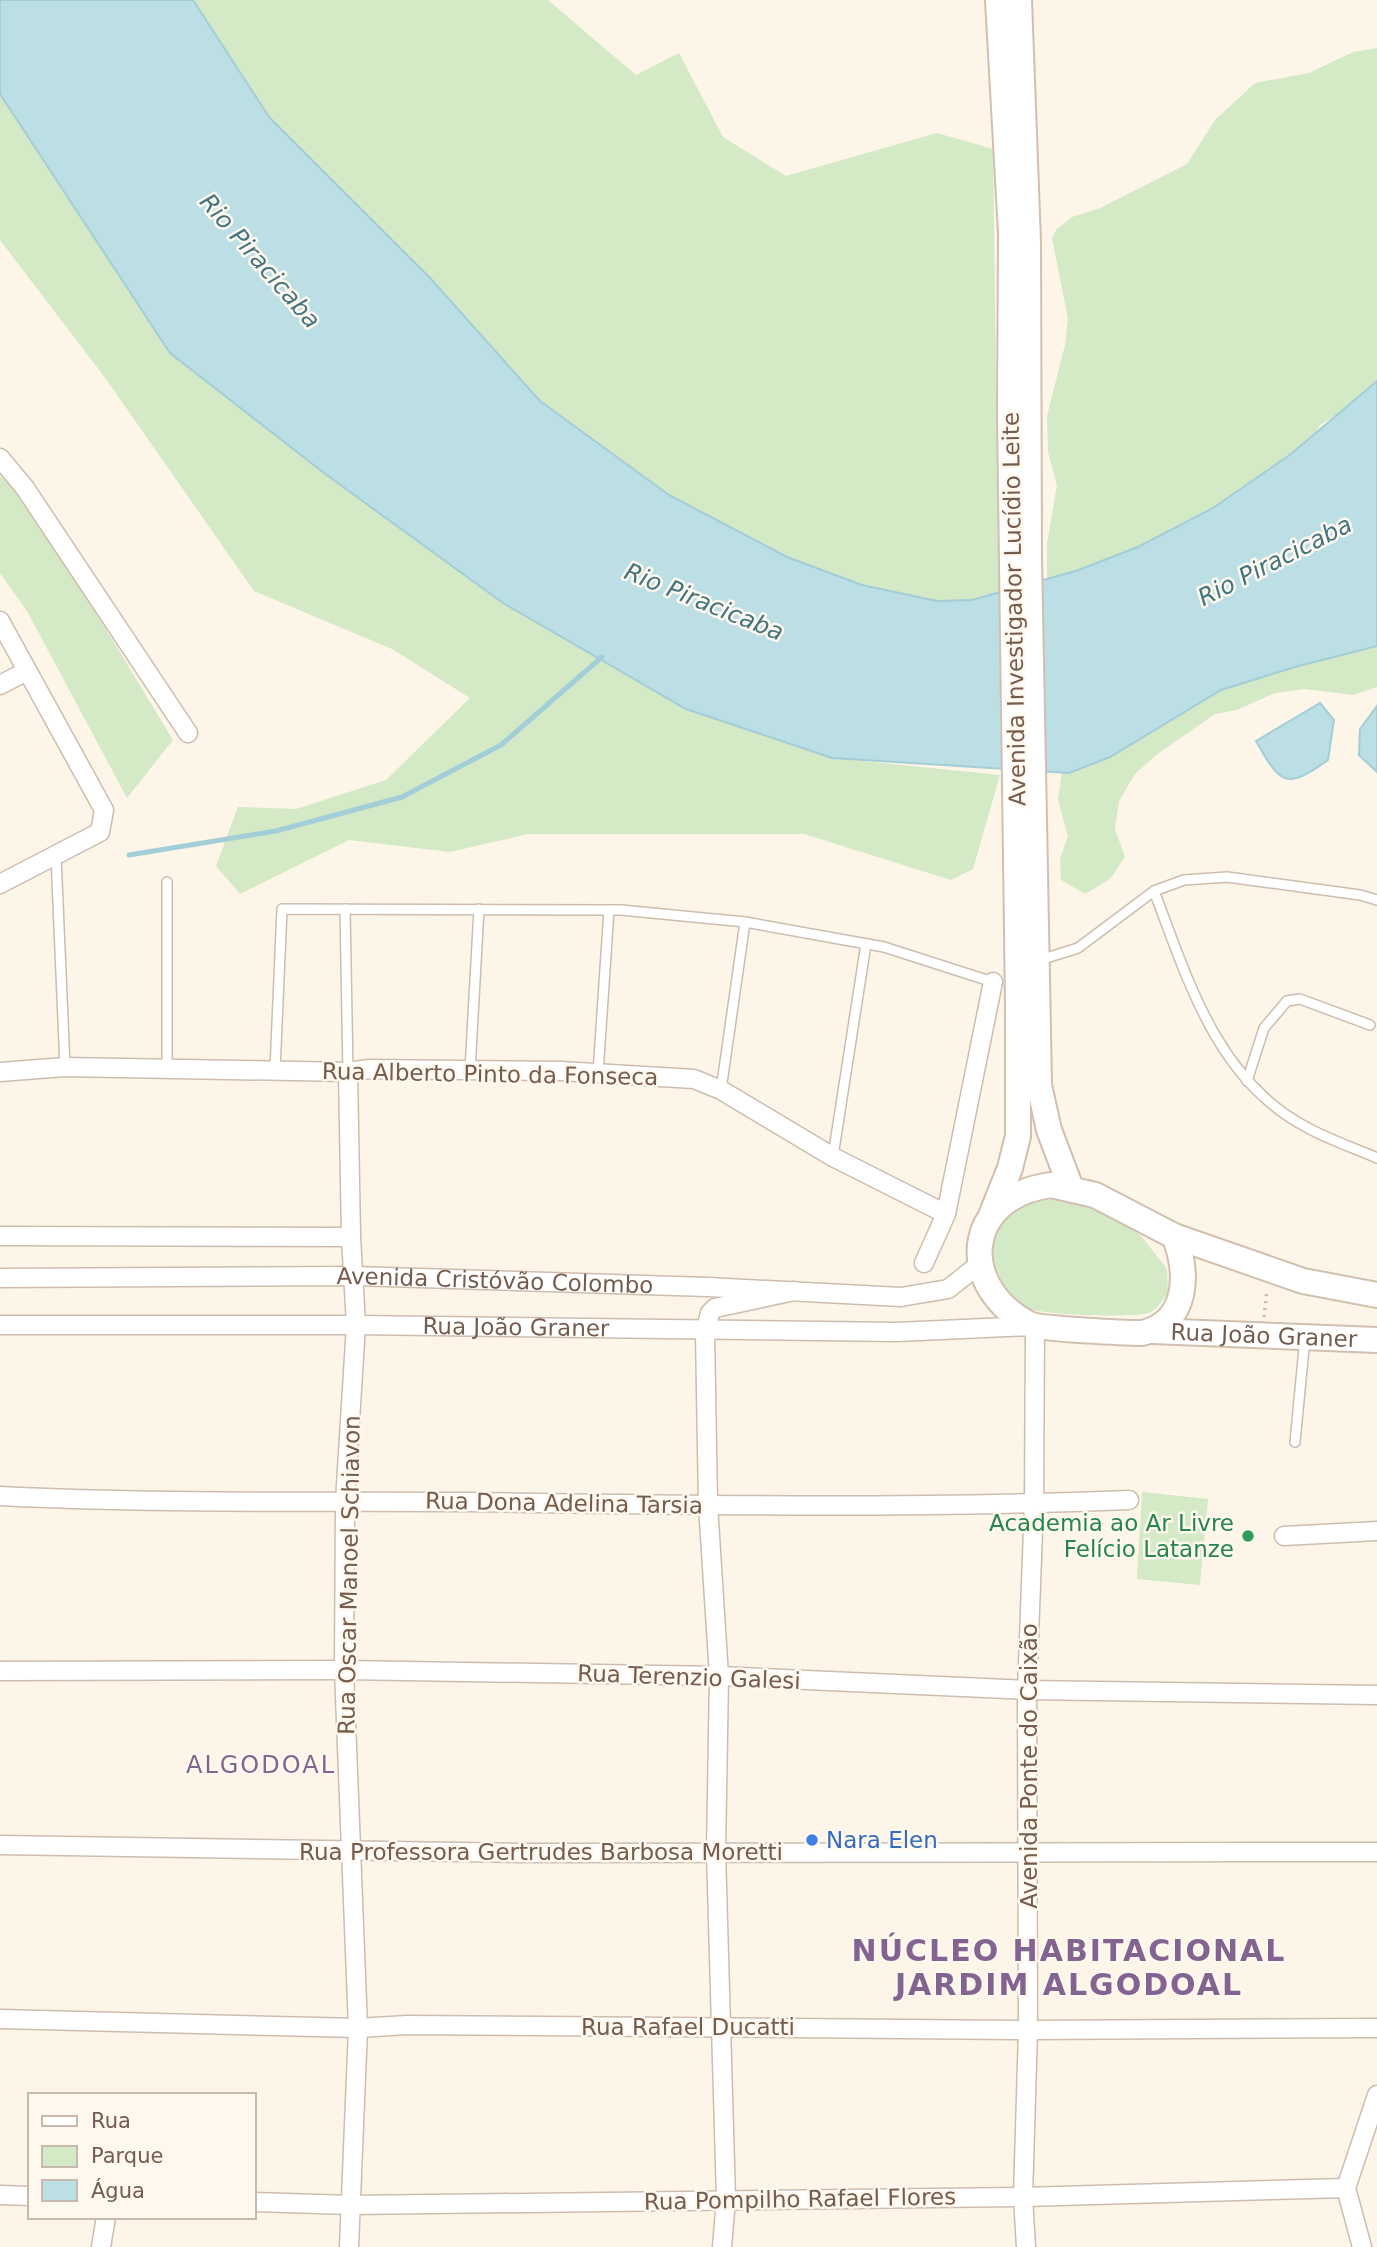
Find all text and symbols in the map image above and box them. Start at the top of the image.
water label: Rio Piracicaba [194,188,326,334]
street label: Avenida Investigador Lucídio Leite [998,412,1030,806]
water label: Rio Piracicaba [1193,510,1357,612]
water label: Rio Piracicaba [620,557,788,647]
street label: Rua Alberto Pinto da Fonseca [322,1058,658,1090]
street label: Avenida Cristóvão Colombo [336,1263,654,1298]
street label: Rua João Graner [422,1313,610,1341]
street label: Rua João Graner [1170,1319,1358,1352]
street label: Rua Oscar Manoel Schiavon [333,1415,365,1735]
street label: Rua Dona Adelina Tarsia [425,1488,703,1518]
place label: Academia ao Ar Livre Felício Latanze [989,1510,1234,1562]
marker: Academia ao Ar Livre Felício Latanze [1240,1528,1256,1544]
street label: Avenida Ponte do Caixão [1016,1623,1042,1909]
street label: Rua Terenzio Galesi [577,1660,801,1694]
district label: ALGODOAL [186,1751,336,1779]
place label: Nara Elen [826,1827,938,1853]
marker: Nara Elen [804,1832,820,1848]
street label: Rua Professora Gertrudes Barbosa Moretti [299,1839,783,1865]
district label: NÚCLEO HABITACIONAL JARDIM ALGODOAL [852,1932,1286,2002]
street label: Rua Rafael Ducatti [581,2014,795,2040]
legend [28,2093,256,2219]
text: Rua [91,2109,131,2133]
text: Parque [91,2144,163,2168]
text: Água [91,2178,145,2203]
street label: Rua Pompilho Rafael Flores [644,2183,956,2215]

